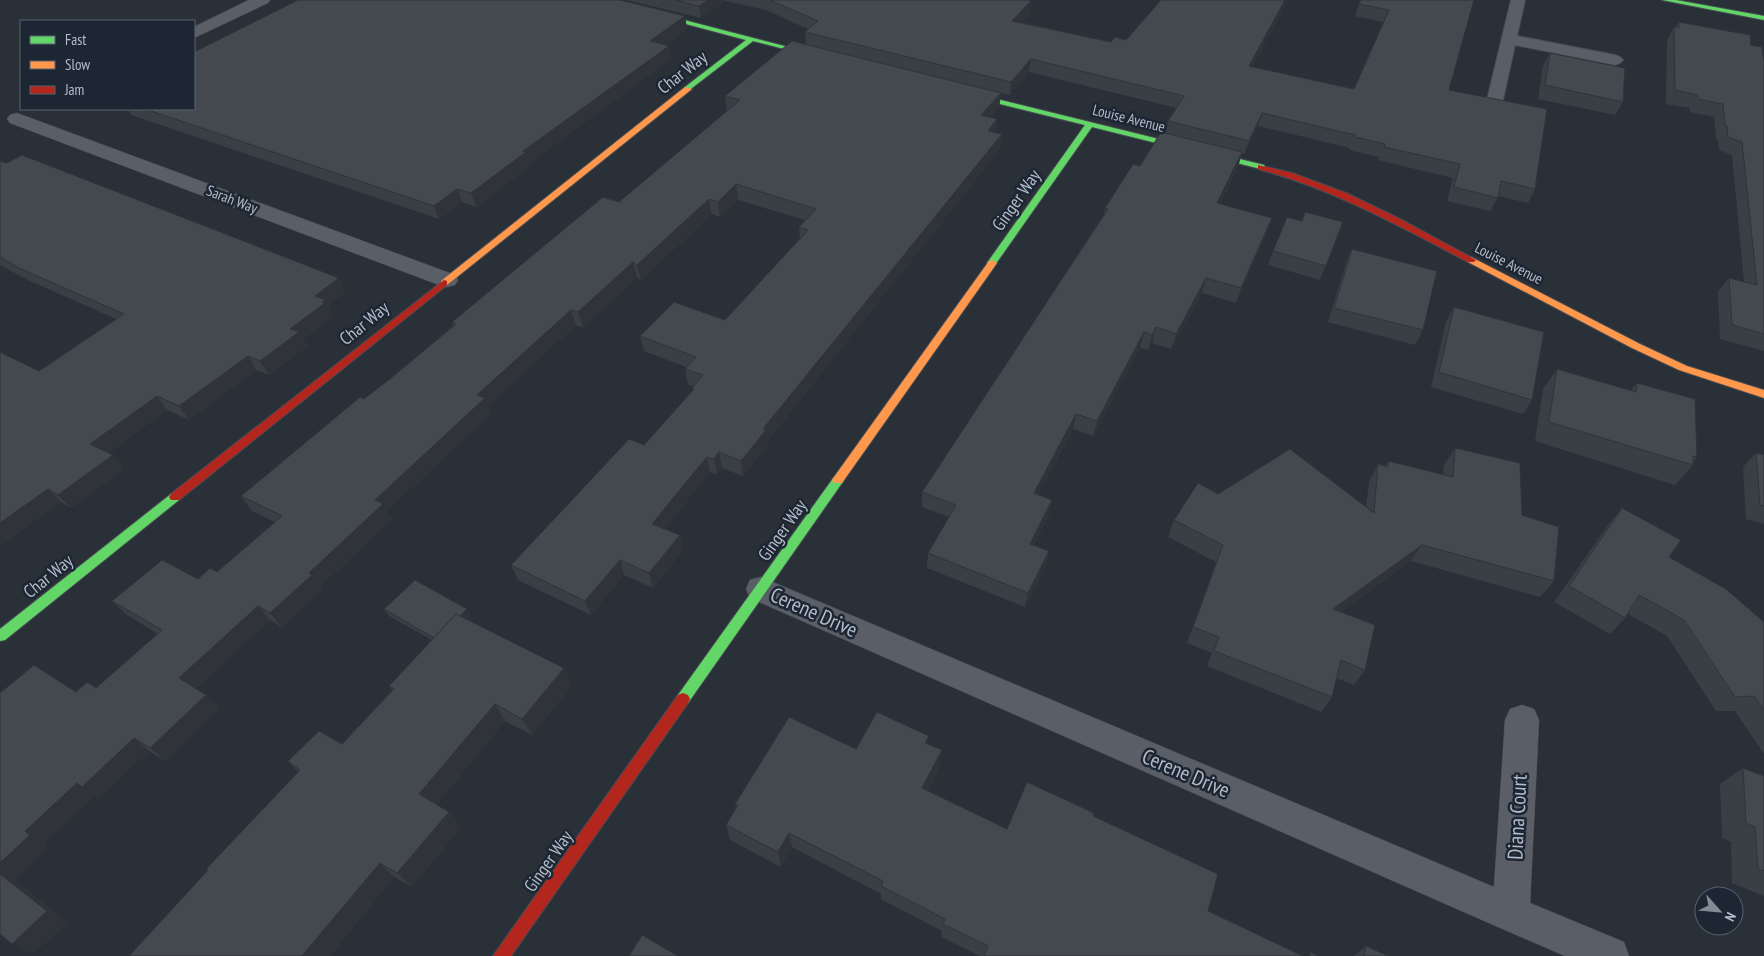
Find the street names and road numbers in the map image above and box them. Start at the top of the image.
street label: Char Way [652,45,712,99]
street label: Louise Avenue [1091,100,1167,136]
street label: Ginger Way [987,165,1046,235]
street label: Sarah Way [204,181,261,218]
street label: Louise Avenue [1472,238,1546,288]
street label: Char Way [335,296,394,350]
street label: Ginger Way [753,495,812,565]
street label: Char Way [19,549,78,603]
street label: Cerene Drive [766,581,862,643]
street label: Cerene Drive [1138,742,1234,804]
street label: Diana Court [1501,773,1533,860]
street label: Ginger Way [519,826,578,896]

